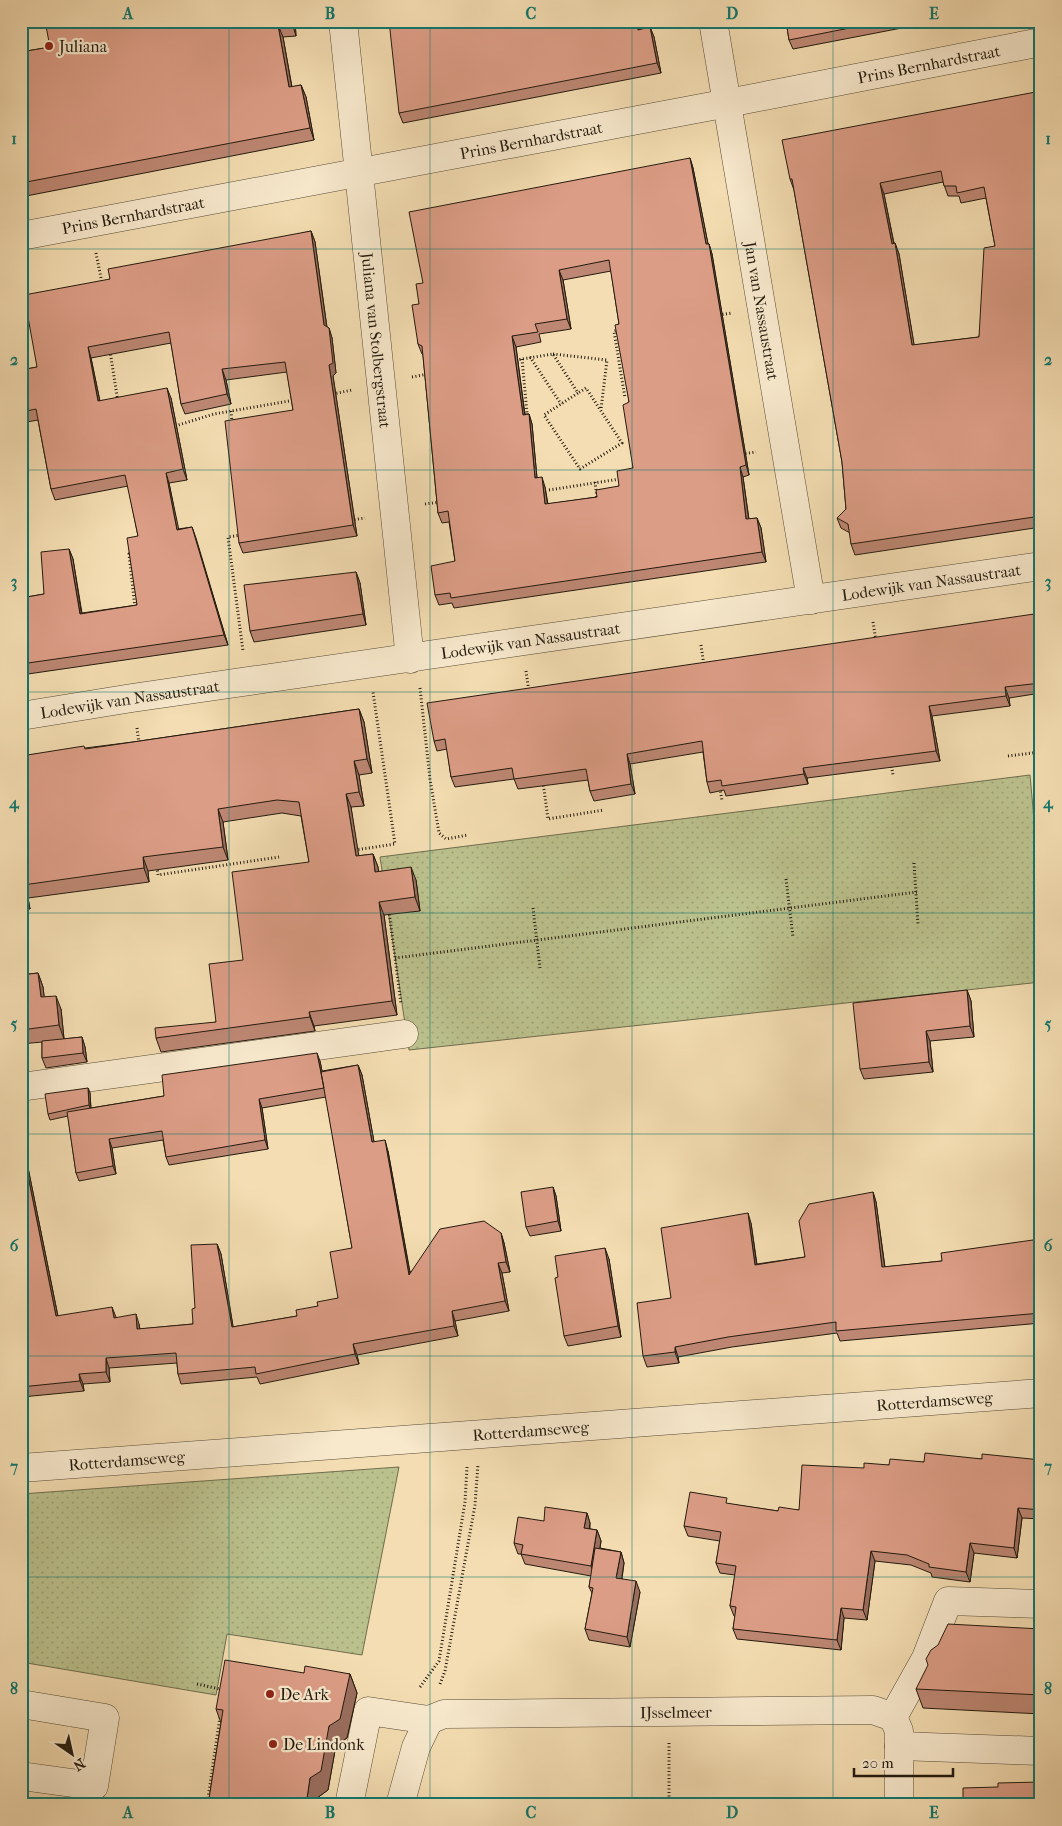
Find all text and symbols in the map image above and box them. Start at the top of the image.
text: A [122,4,134,23]
text: B [325,4,335,23]
text: C [526,4,537,23]
text: D [726,4,738,23]
text: E [929,4,939,23]
place label: Juliana [57,37,108,56]
marker: Juliana [43,40,55,52]
street label: Prins Bernhardstraat [856,41,1002,88]
street label: Prins Bernhardstraat [458,118,604,163]
text: 1 [11,129,17,148]
text: 1 [1045,129,1051,148]
street label: Prins Bernhardstraat [60,193,206,238]
street label: Jan van Nassaustraat [740,238,783,382]
street label: Juliana van Stolbergstraat [357,250,395,429]
text: 2 [10,350,18,369]
text: 2 [1044,350,1052,369]
street label: Lodewijk van Nassaustraat [840,560,1022,605]
text: 3 [11,572,17,592]
text: 3 [1045,572,1051,592]
street label: Lodewijk van Nassaustraat [439,618,622,663]
street label: Lodewijk van Nassaustraat [39,676,221,723]
text: 4 [8,793,20,813]
text: 4 [1042,793,1054,813]
text: 5 [11,1014,18,1033]
text: 5 [1045,1014,1052,1033]
text: 6 [10,1236,19,1255]
text: 6 [1044,1236,1053,1255]
street label: Rotterdamseweg [876,1388,994,1415]
street label: Rotterdamseweg [472,1417,590,1445]
street label: Rotterdamseweg [68,1447,186,1474]
text: 7 [9,1457,18,1476]
text: 7 [1043,1457,1052,1476]
text: 8 [10,1679,18,1698]
text: 8 [1044,1679,1052,1698]
place label: De Ark [280,1685,330,1704]
marker: De Ark [264,1688,276,1700]
street label: IJsselmeer [640,1703,712,1722]
north arrow [48,1728,98,1778]
place label: De Lindonk [283,1735,365,1754]
marker: De Lindonk [267,1738,279,1750]
scale bar [854,1746,953,1778]
text: N [70,1754,88,1775]
text: 20 m [862,1754,894,1772]
text: A [122,1803,134,1822]
text: B [325,1803,335,1822]
text: C [526,1803,537,1822]
text: D [726,1803,738,1822]
text: E [929,1803,939,1822]

